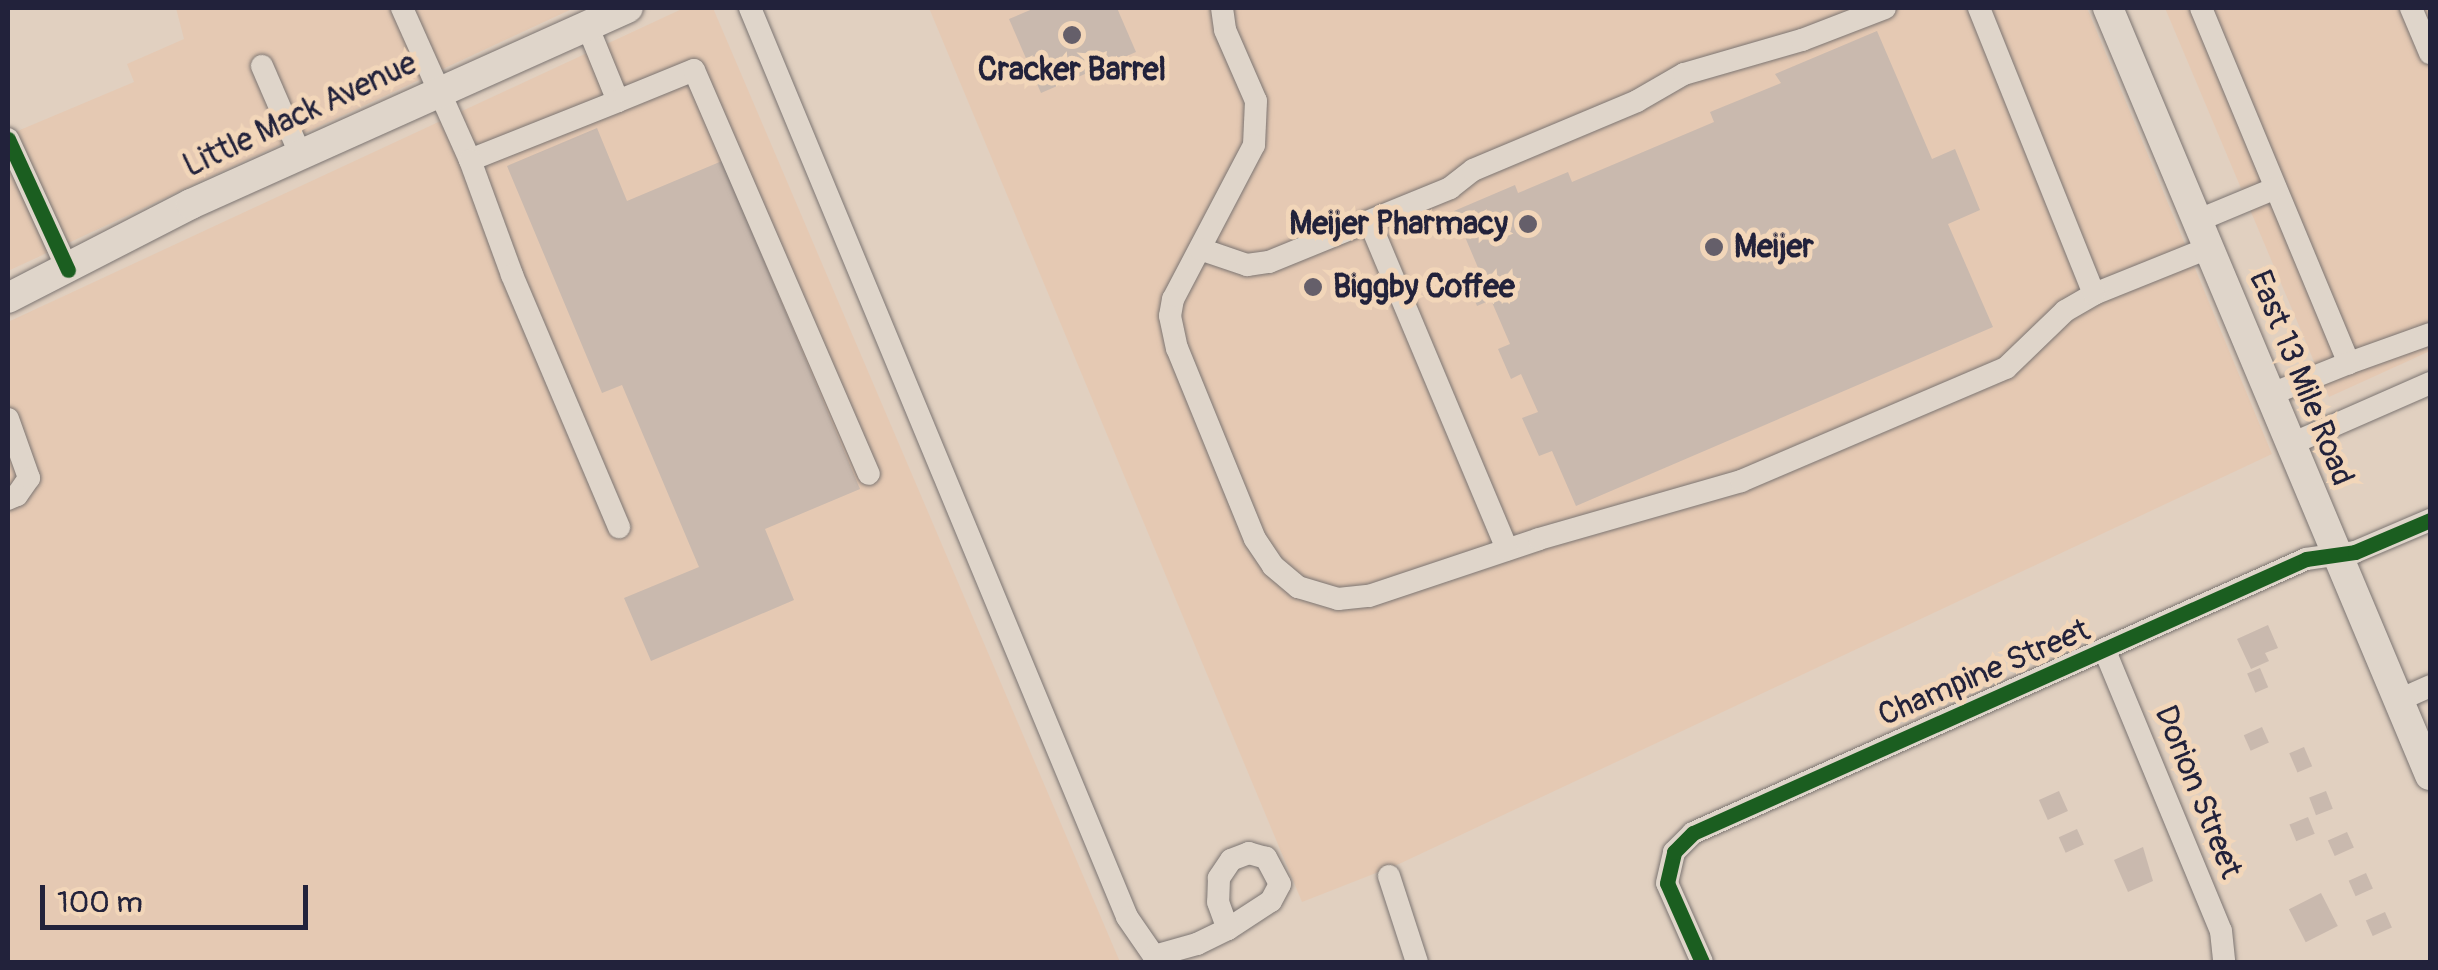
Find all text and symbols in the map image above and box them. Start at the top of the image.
marker: Cracker Barrel [1061,24,1083,46]
street label: Little Mack Avenue [177,44,423,186]
place label: Cracker Barrel [978,51,1166,89]
place label: Meijer Pharmacy [1289,205,1508,243]
marker: Meijer Pharmacy [1517,213,1539,235]
place label: Meijer [1734,228,1814,266]
marker: Meijer [1703,236,1725,258]
street label: East 13 Mile Road [2240,265,2362,491]
place label: Biggby Coffee [1333,268,1515,306]
marker: Biggby Coffee [1302,276,1324,298]
street label: Champine Street [1872,611,2096,735]
street label: Dorion Street [2146,700,2250,884]
scale bar [45,865,312,927]
text: 100 m [57,884,143,921]

